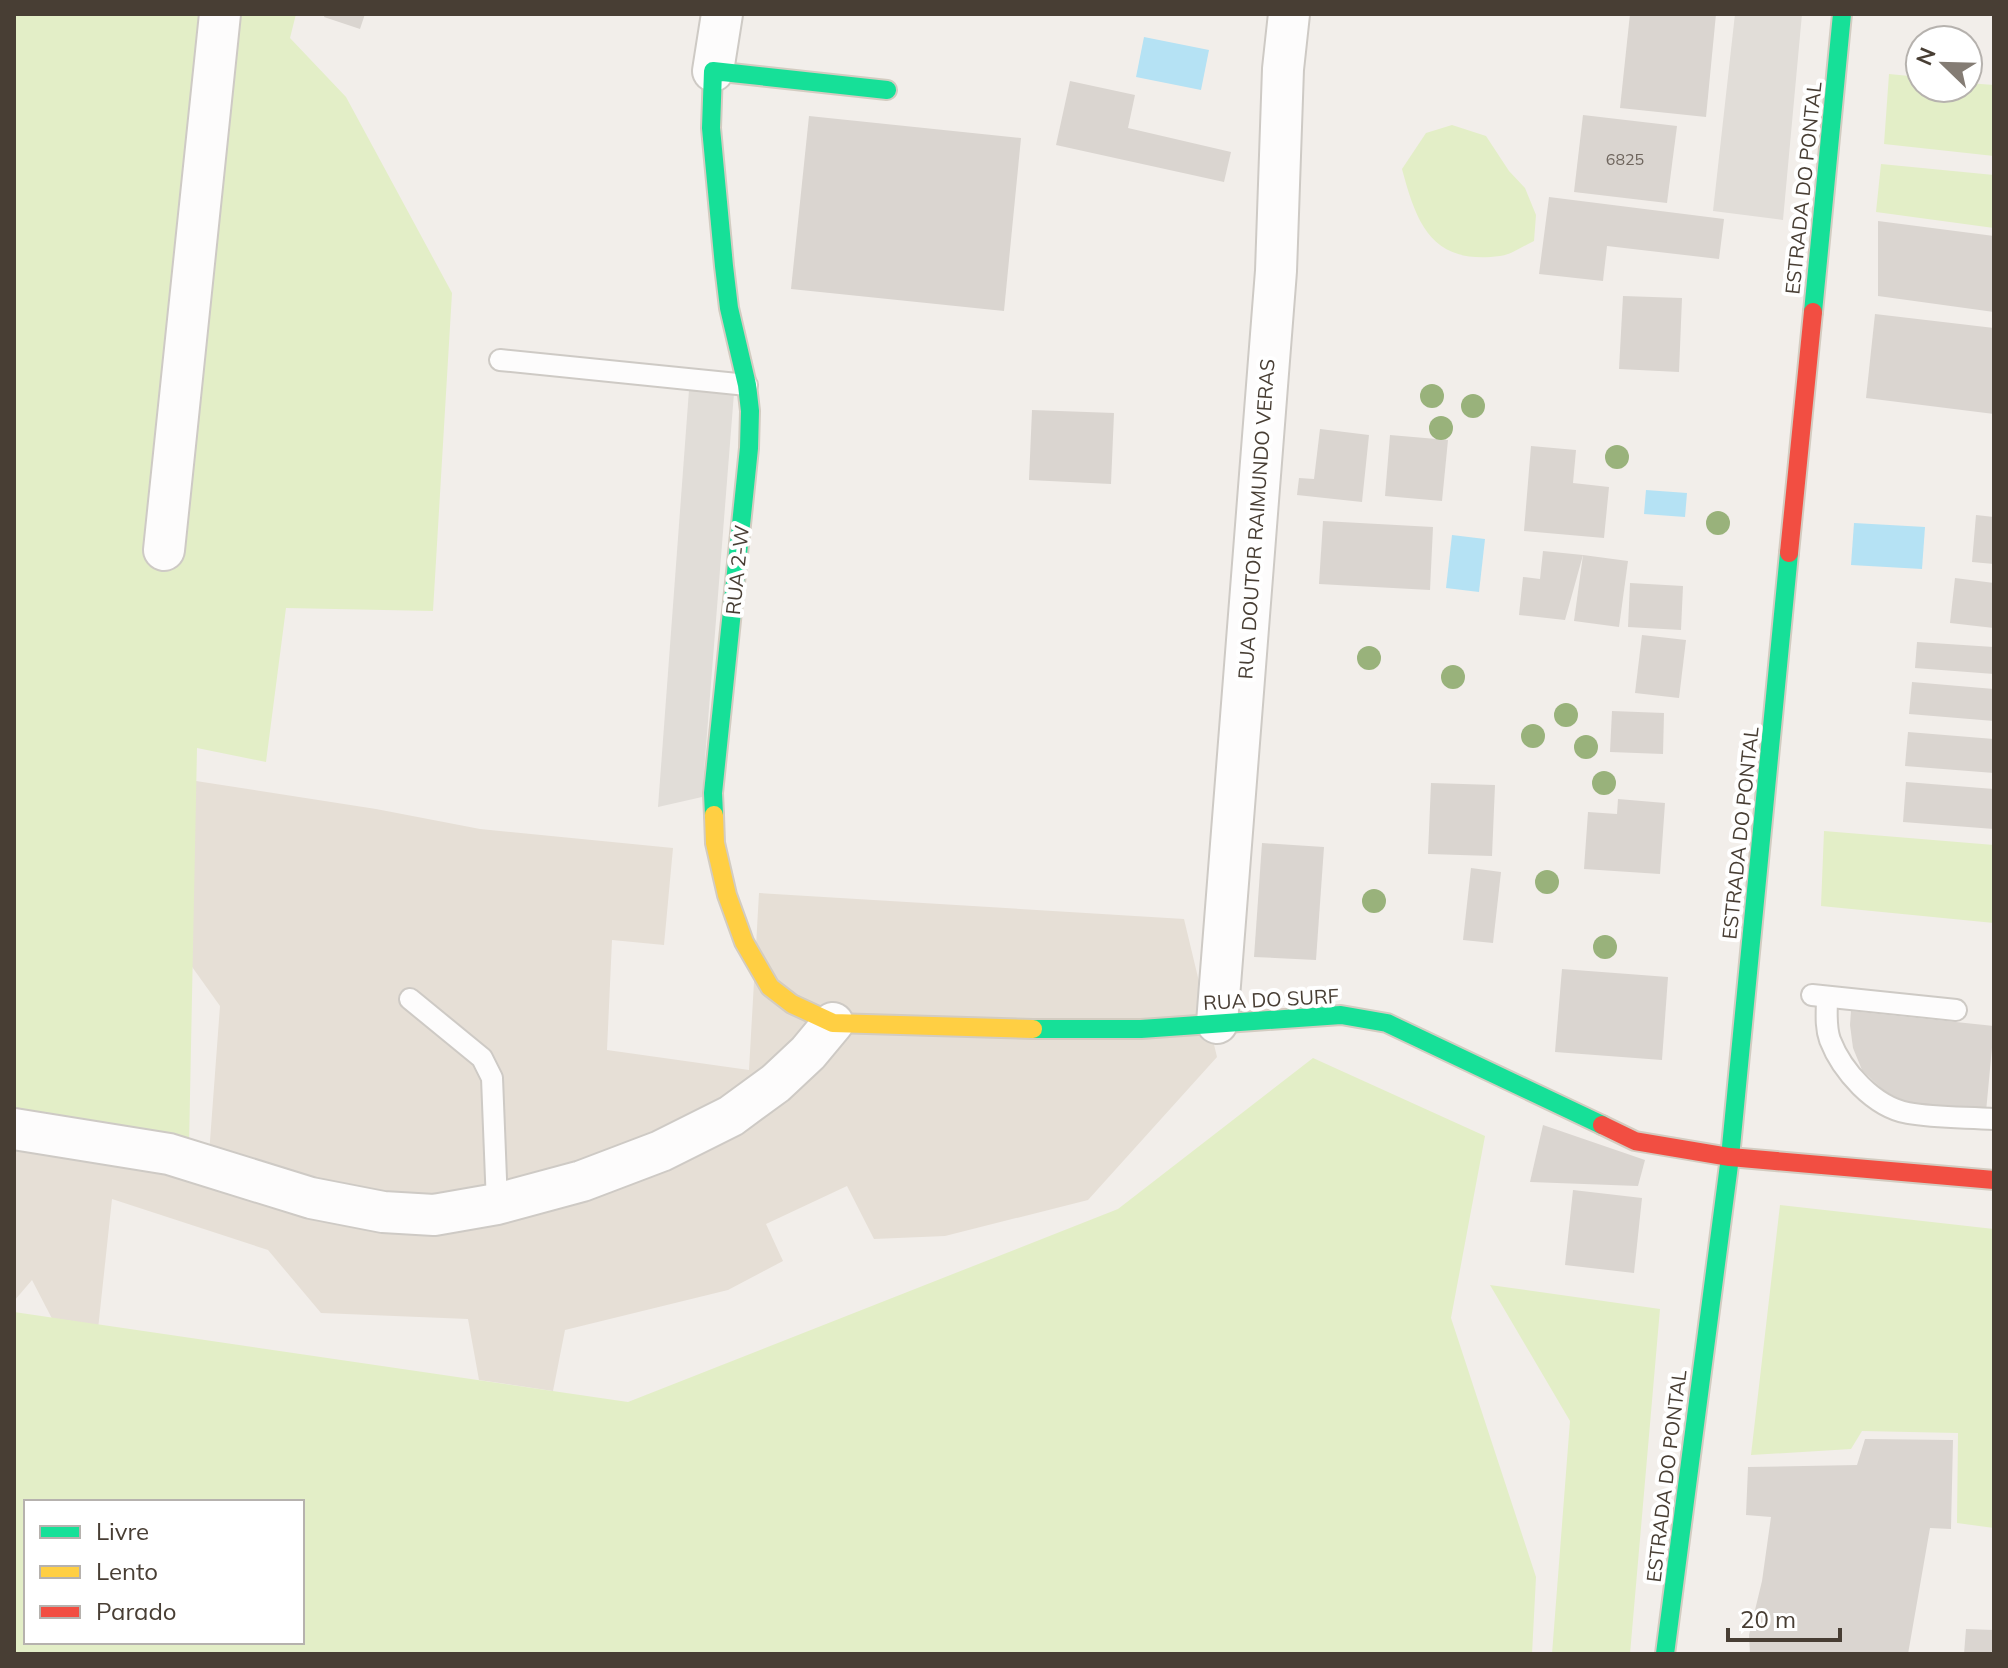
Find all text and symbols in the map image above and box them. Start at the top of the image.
north arrow [1904,24,1984,104]
text: N [1909,43,1942,69]
street label: ESTRADA DO PONTAL [1779,80,1827,296]
house number: 6825 [1606,149,1644,169]
street label: RUA DOUTOR RAIMUNDO VERAS [1232,358,1280,680]
street label: RUA 2-W [720,524,754,616]
street label: ESTRADA DO PONTAL [1716,725,1764,941]
street label: RUA DO SURF [1202,983,1340,1015]
street label: ESTRADA DO PONTAL [1641,1368,1691,1584]
legend [24,1500,304,1644]
text: Livre [96,1516,149,1546]
text: Lento [96,1556,158,1586]
scale bar [1728,1592,1840,1642]
text: Parado [96,1596,177,1626]
text: 20 m [1740,1604,1796,1634]

